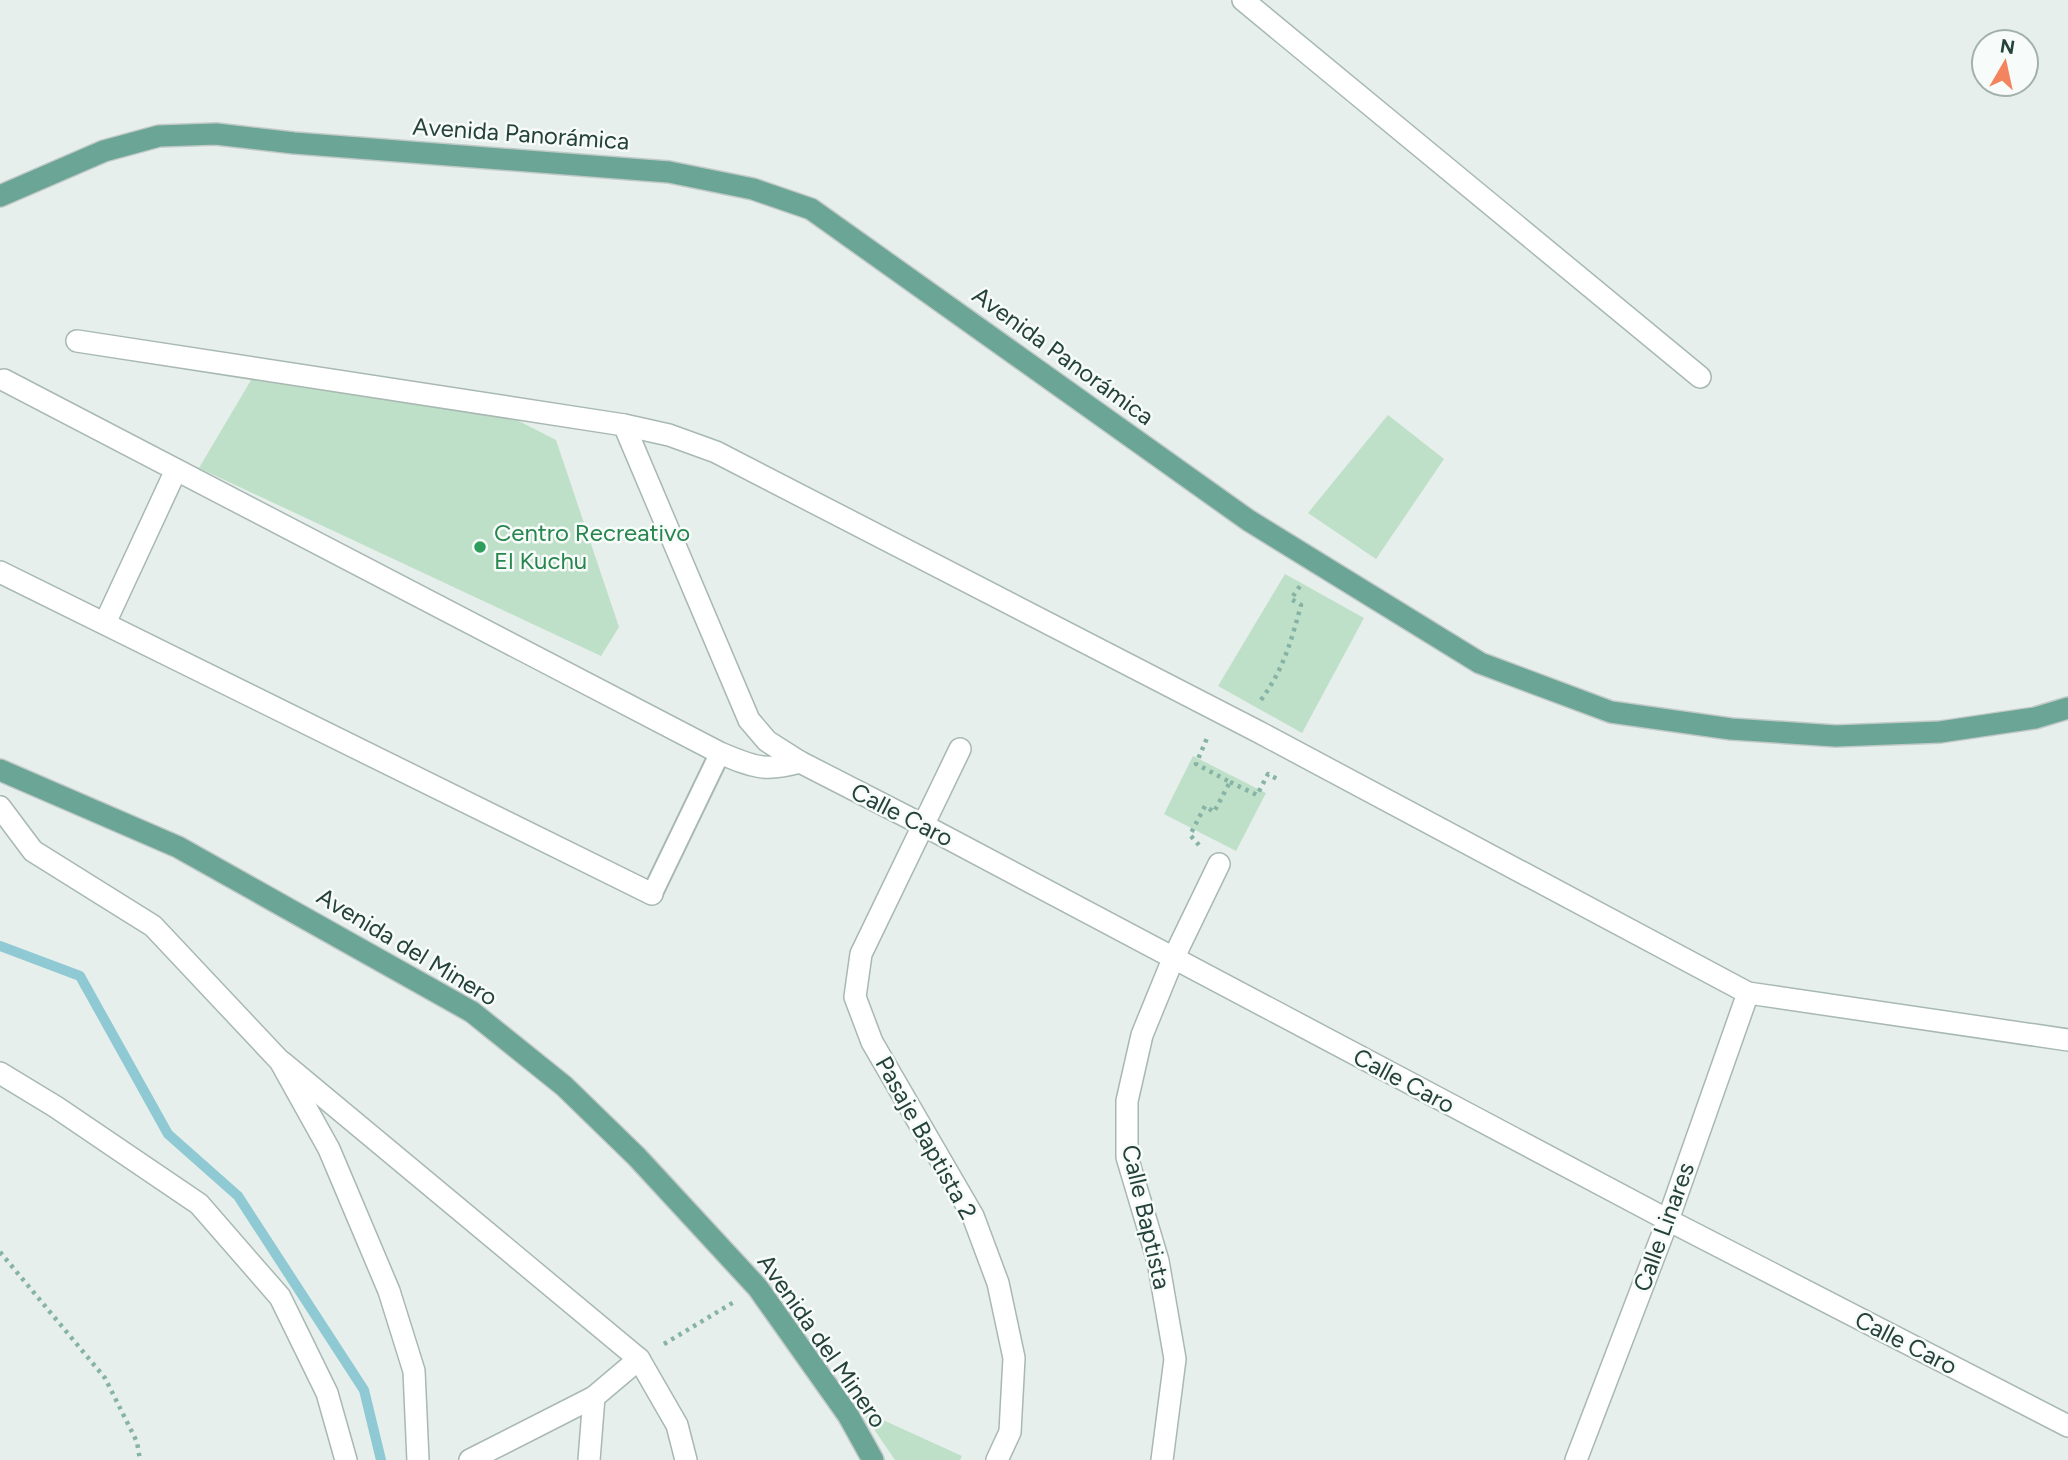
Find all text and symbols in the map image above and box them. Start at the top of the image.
north arrow [1970,28,2040,98]
text: N [1999,34,2017,59]
street label: Avenida Panorámica [412,111,630,156]
street label: Avenida Panorámica [967,280,1160,431]
place label: Centro Recreativo El Kuchu [494,518,690,575]
marker: Centro Recreativo El Kuchu [472,539,488,555]
street label: Calle Caro [846,777,958,853]
street label: Avenida del Minero [312,881,503,1012]
street label: Calle Caro [1349,1042,1460,1119]
street label: Pasaje Baptista 2 [870,1051,983,1225]
street label: Calle Baptista [1116,1142,1177,1292]
street label: Calle Linares [1627,1158,1700,1295]
street label: Avenida del Minero [752,1248,893,1433]
street label: Calle Caro [1850,1305,1962,1381]

